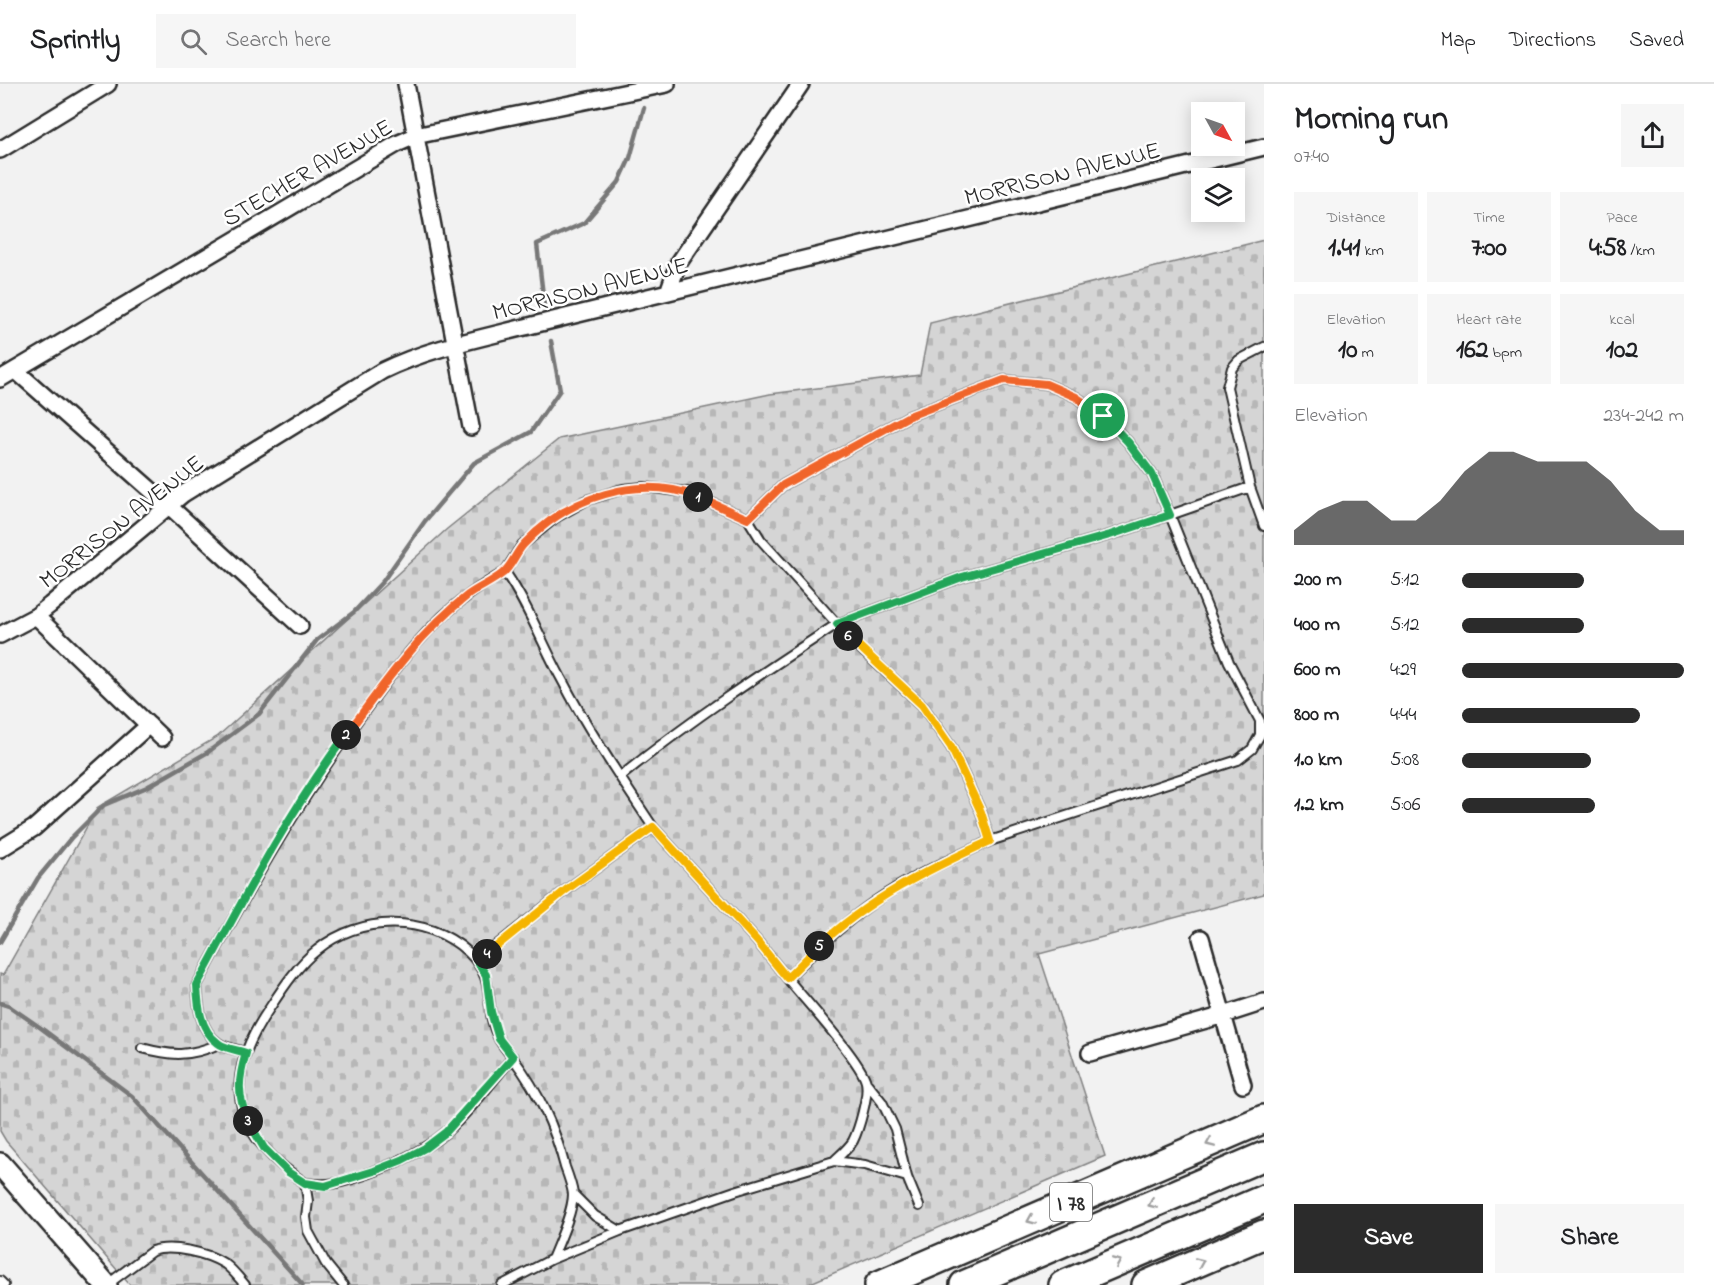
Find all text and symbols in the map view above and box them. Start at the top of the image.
search box [156,14,576,68]
text: Sprintly [30,21,120,62]
icon: search [177,25,210,58]
text: Search here [225,25,331,57]
text: Map [1440,26,1476,56]
text: Directions [1509,26,1596,56]
text: Saved [1629,26,1684,56]
text: Morning run [1294,96,1448,144]
north arrow [1191,102,1245,156]
map controls [1191,102,1245,222]
button: share [1621,104,1684,167]
street label: STECHER AVENUE [217,111,400,237]
street label: MORRISON AVENUE [961,134,1164,217]
text: 07:40 [1294,143,1329,172]
button: layers [1191,168,1245,222]
text: Distance [1327,206,1385,230]
text: Time [1473,206,1505,230]
text: Pace [1606,206,1638,230]
text: 1.41 [1328,230,1361,268]
text: 7:00 [1471,230,1507,268]
text: 4:58 [1589,230,1627,268]
text: km [1361,239,1384,263]
text: /km [1627,239,1655,263]
street label: MORRISON AVENUE [489,249,692,332]
text: Elevation [1327,308,1385,332]
text: Heart rate [1456,308,1522,332]
text: kcal [1609,308,1635,332]
text: 10 [1338,332,1358,370]
text: 162 [1456,332,1489,370]
text: 102 [1606,332,1638,370]
text: m [1358,341,1374,365]
text: bpm [1489,341,1522,365]
pin [1077,390,1128,441]
icon: arrive [1086,399,1119,432]
text: Elevation [1294,402,1368,431]
text: 234–242 m [1603,402,1684,431]
street label: MORRISON AVENUE [33,447,213,599]
pin: 1 [683,482,713,512]
text: 1 [695,485,701,509]
text: 200 m [1294,566,1342,595]
text: 5:12 [1390,566,1419,595]
text: 400 m [1294,611,1340,640]
text: 5:12 [1390,611,1419,640]
pin: 6 [833,621,863,651]
text: 6 [844,624,852,648]
text: 600 m [1294,656,1341,685]
text: 4:29 [1390,656,1416,685]
text: 800 m [1294,701,1339,730]
text: 4:44 [1390,701,1416,730]
pin: 2 [331,720,361,750]
text: 2 [342,723,350,747]
text: 1.0 km [1294,746,1342,775]
text: 5:08 [1390,746,1419,775]
text: 1.2 km [1294,791,1344,820]
text: 5:06 [1390,791,1421,820]
pin: 5 [804,931,834,961]
text: 5 [814,934,824,958]
pin: 4 [472,939,502,969]
text: 4 [484,942,490,966]
pin: 3 [233,1106,263,1136]
text: 3 [245,1109,251,1133]
one-way arrow [1206,1135,1217,1147]
road number: I 78 [1050,1183,1092,1221]
one-way arrow [1148,1197,1159,1209]
button: Save [1294,1204,1483,1273]
button: Share [1495,1204,1684,1273]
one-way arrow [1026,1212,1037,1224]
one-way arrow [1111,1257,1122,1269]
one-way arrow [1194,1257,1205,1269]

